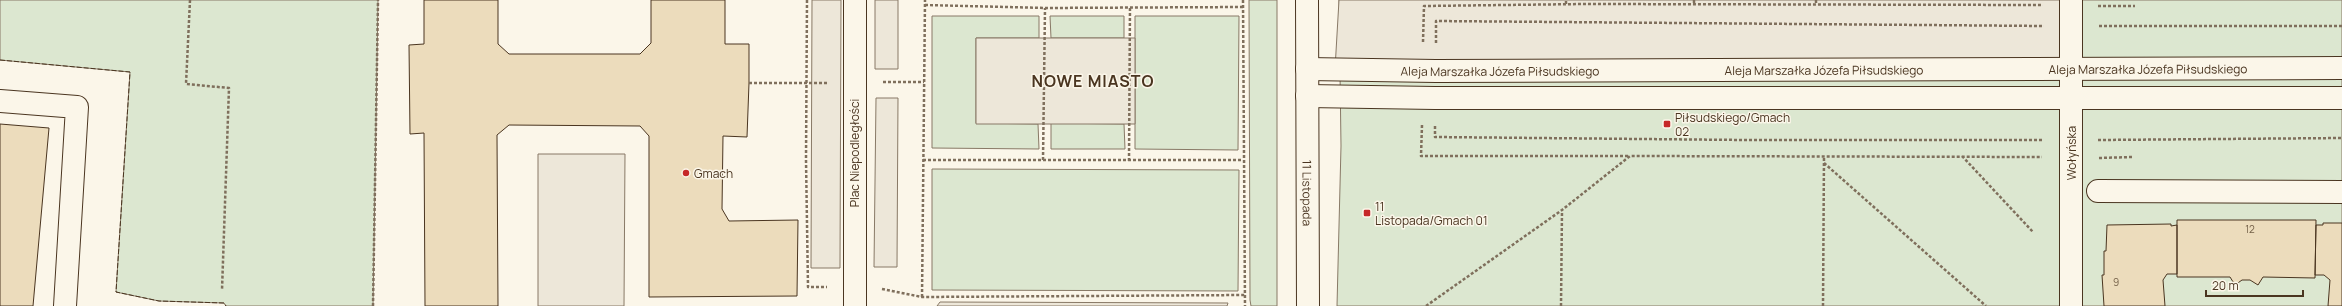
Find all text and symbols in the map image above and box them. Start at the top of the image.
street label: Aleja Marszałka Józefa Piłsudskiego [2049,60,2247,77]
street label: Aleja Marszałka Józefa Piłsudskiego [1725,61,1923,79]
street label: Aleja Marszałka Józefa Piłsudskiego [1400,62,1599,80]
district label: NOWE MIASTO [1032,70,1154,92]
street label: Plac Niepodległości [846,99,863,207]
place label: Piłsudskiego/Gmach 02 [1675,109,1790,140]
marker: Piłsudskiego/Gmach 02 [1662,119,1672,129]
street label: Wołyńska [2063,126,2080,180]
street label: 11 Listopada [1299,160,1316,226]
place label: Gmach [694,165,733,182]
marker: Gmach [681,168,691,178]
place label: 11 Listopada/Gmach 01 [1375,198,1488,229]
marker: 11 Listopada/Gmach 01 [1362,208,1372,218]
house number: 12 [2245,222,2255,236]
scale bar [2206,272,2303,298]
house number: 9 [2113,275,2119,289]
text: 20 m [2212,277,2239,294]

